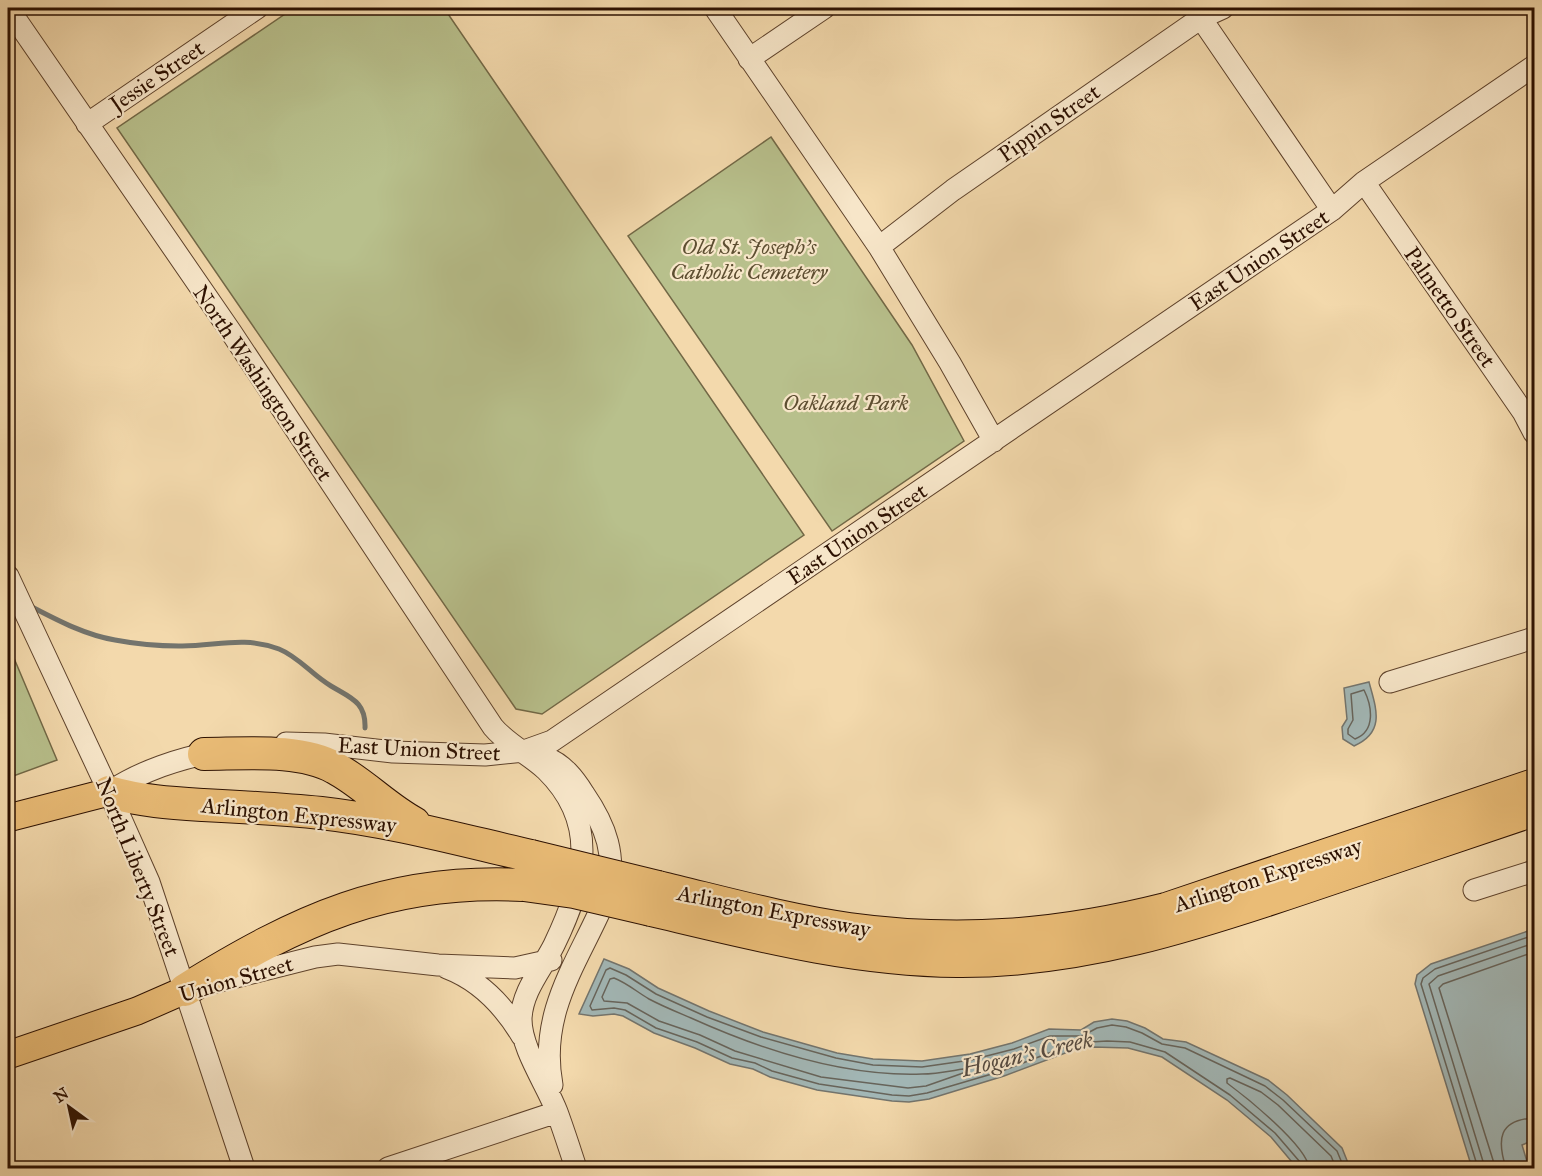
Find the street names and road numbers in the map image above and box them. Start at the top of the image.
street label: Jessie Street [103,34,210,119]
street label: Pippin Street [993,78,1105,168]
street label: East Union Street [1184,203,1334,317]
street label: Palmetto Street [1398,241,1502,373]
street label: North Washington Street [187,280,339,486]
street label: East Union Street [782,477,932,591]
street label: East Union Street [337,731,501,767]
street label: North Liberty Street [90,774,186,960]
street label: Arlington Expressway [199,791,399,839]
street label: Arlington Expressway [1170,832,1366,918]
street label: Arlington Expressway [674,879,874,943]
street label: Union Street [176,950,296,1008]

